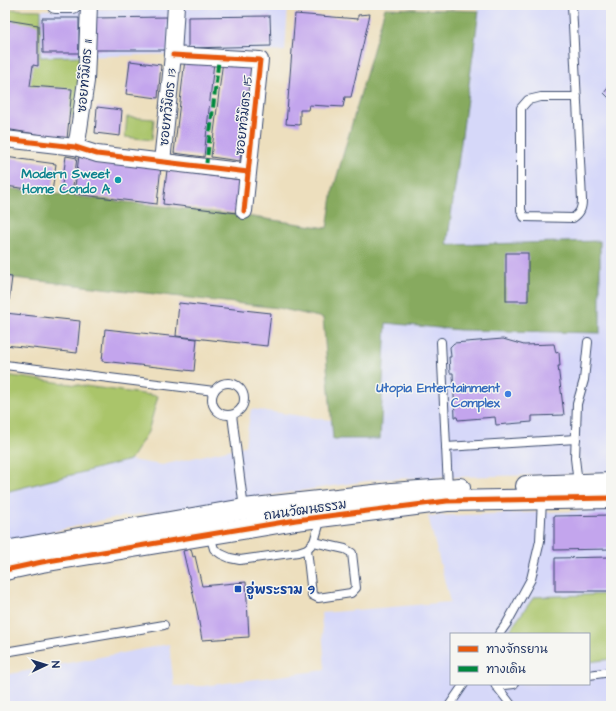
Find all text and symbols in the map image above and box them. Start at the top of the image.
street label: ซอยทวีมิตร 11 [73,38,97,113]
street label: ซอยทวีมิตร 13 [155,67,181,147]
street label: ซอยทวีมิตร 15 [231,74,257,156]
place label: Modern Sweet Home Condo A [21,165,111,198]
marker: Modern Sweet Home Condo A [113,175,123,185]
place label: Utopia Entertainment Complex [375,379,501,413]
marker: Utopia Entertainment Complex [503,389,513,399]
street label: ถนนวัฒนธรรม [262,495,348,525]
place label: อู่พระราม 9 [246,581,315,600]
marker: อู่พระราม 9 [233,584,243,594]
legend [450,633,590,685]
text: ทางจักรยาน [486,641,548,658]
north arrow [26,645,66,685]
text: N [48,660,63,668]
text: ทางเดิน [486,661,526,678]

